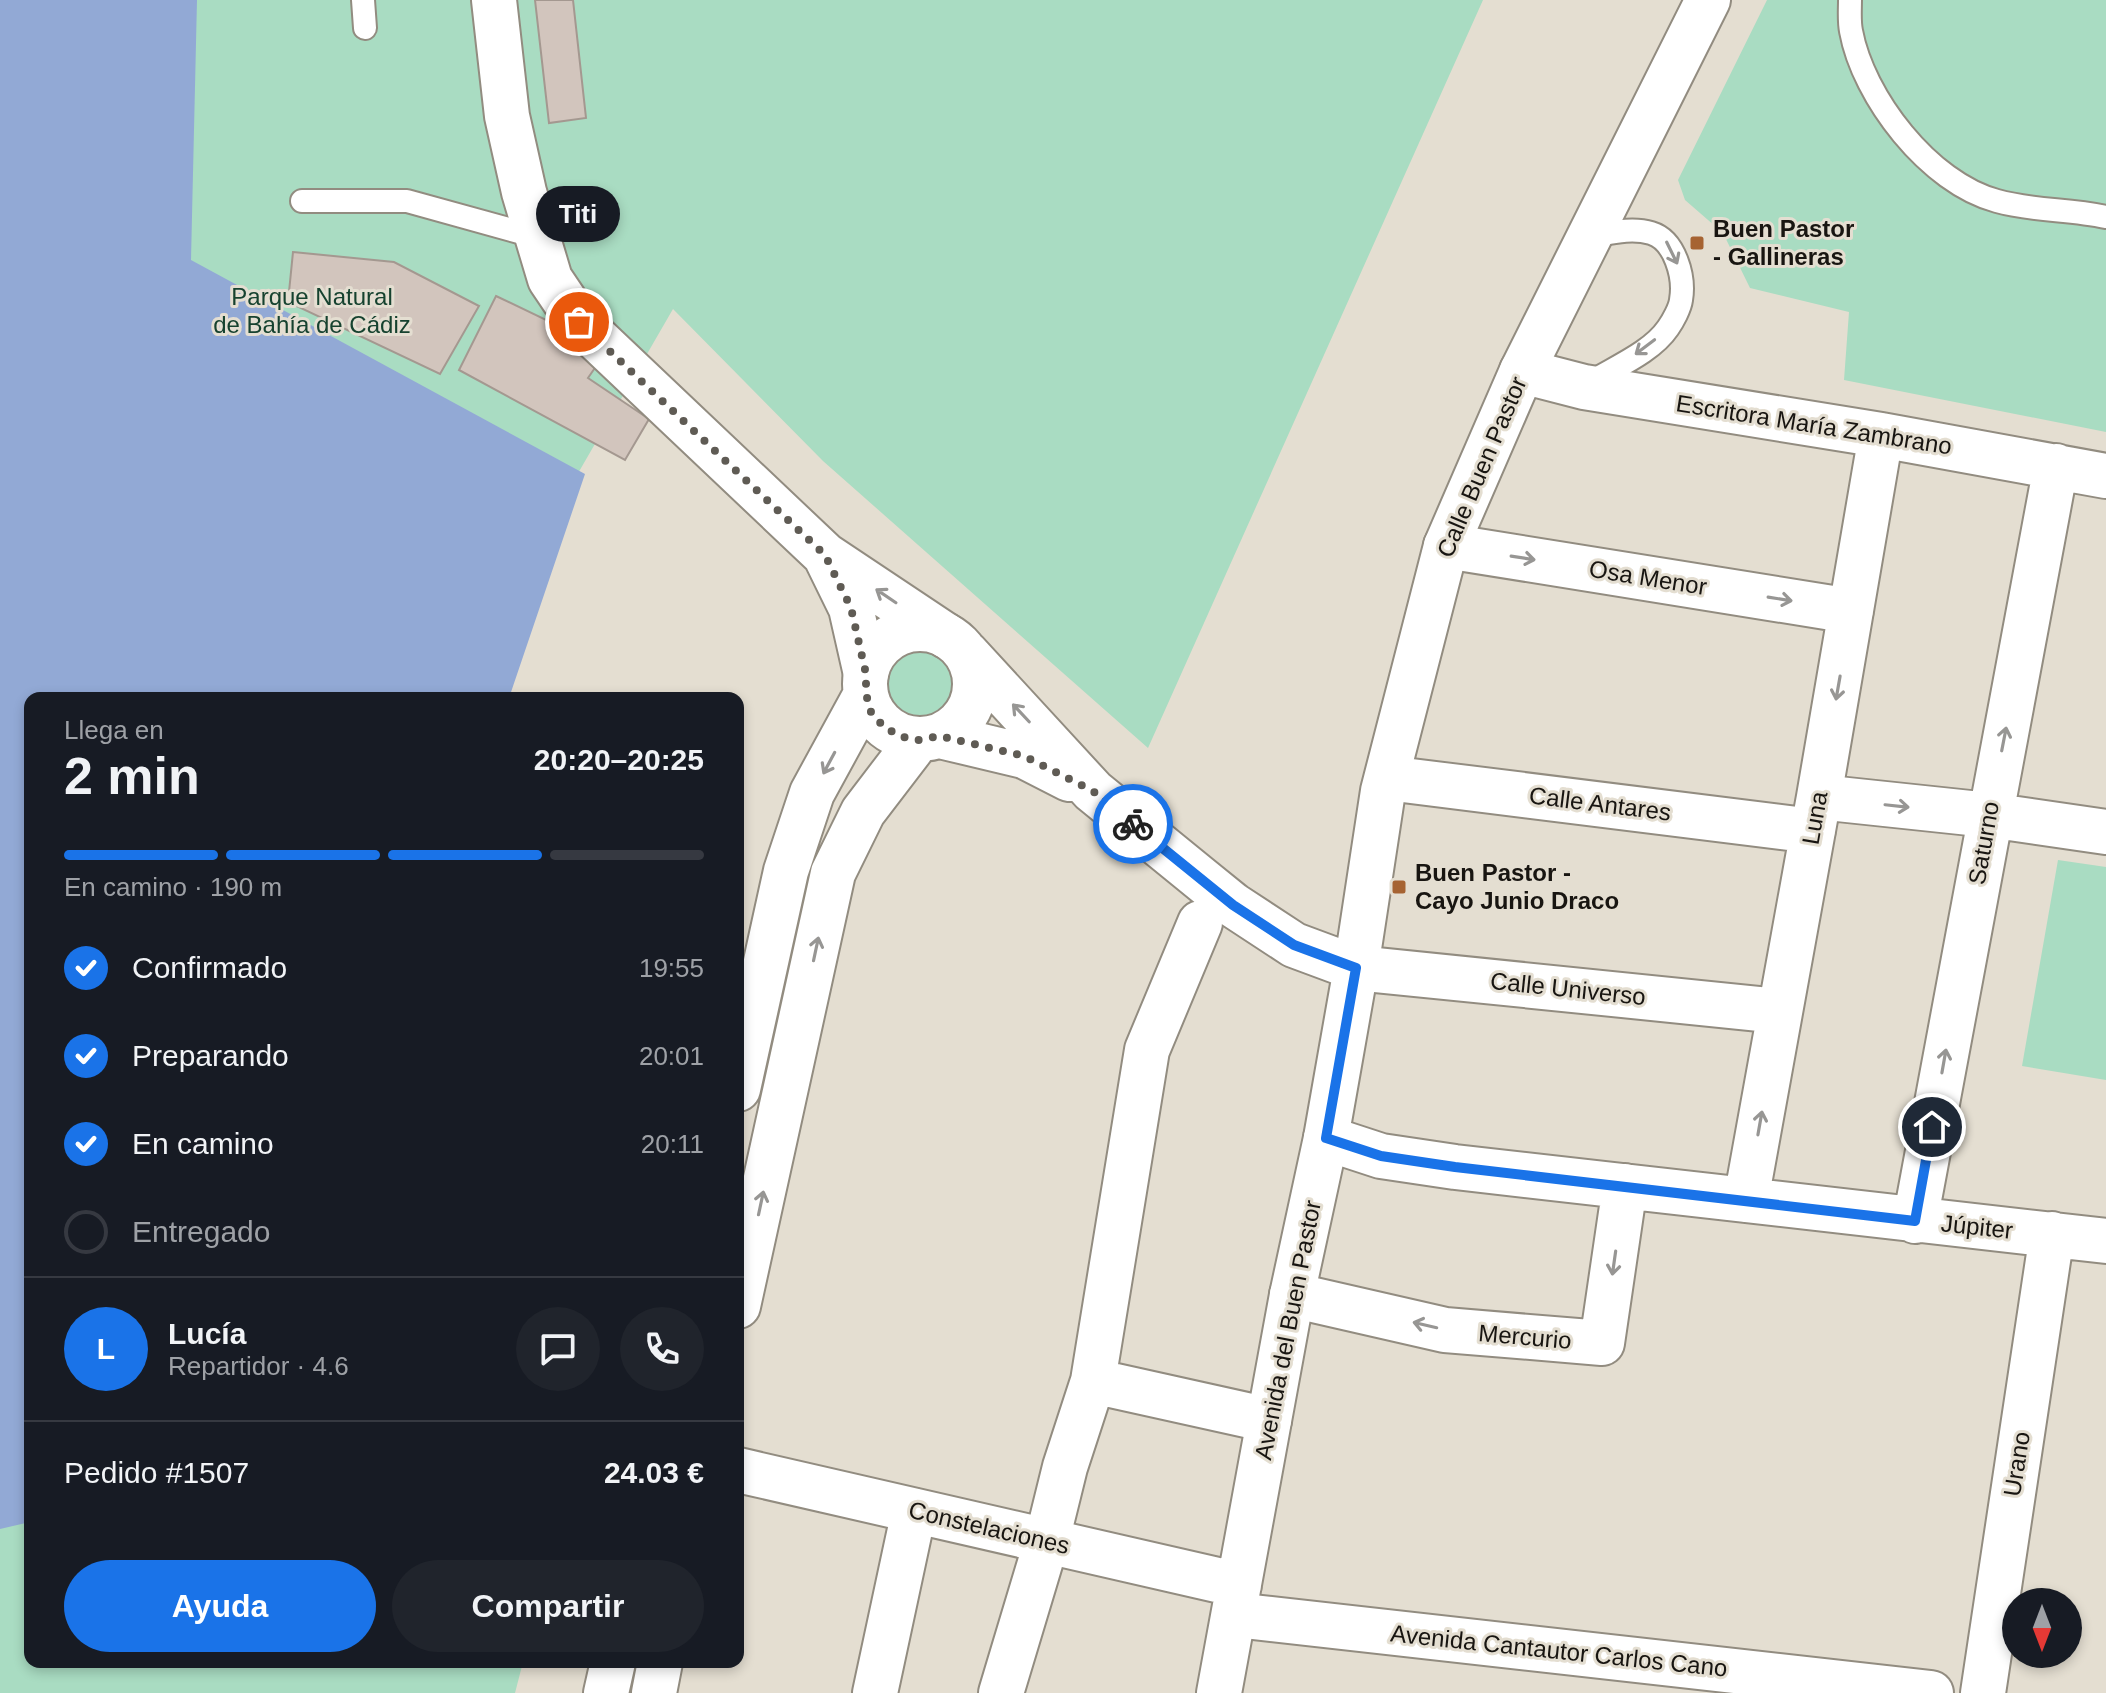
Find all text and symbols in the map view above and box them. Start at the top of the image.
callout: Titi [537,186,621,242]
text: Titi [559,199,597,229]
place label: Buen Pastor - Gallineras [1713,215,1854,270]
marker: Buen Pastor - Gallineras [1688,234,1706,252]
one-way arrow [1665,241,1680,265]
park label: Parque Natural de Bahía de Cádiz [213,283,411,338]
pin [545,288,613,356]
icon: bag [557,300,601,344]
one-way arrow [1635,339,1656,356]
street label: Calle Buen Pastor [1431,372,1532,561]
street label: Escritora María Zambrano [1674,389,1954,460]
one-way arrow [1510,551,1535,566]
street label: Osa Menor [1587,555,1709,600]
one-way arrow [876,587,898,604]
one-way arrow [1767,592,1792,607]
one-way arrow [1830,674,1845,700]
one-way arrow [1012,704,1030,724]
text: Llega en [64,715,164,745]
one-way arrow [1997,727,2012,752]
text: 20:20–20:25 [534,743,704,776]
text: 2 min [64,747,200,805]
one-way arrow [820,750,836,774]
street label: Calle Antares [1528,781,1673,826]
courier [1093,784,1173,864]
street label: Luna [1797,789,1833,847]
one-way arrow [1883,798,1910,813]
street label: Saturno [1963,799,2004,887]
icon: bike [1111,802,1155,846]
place label: Buen Pastor - Cayo Junio Draco [1415,859,1619,914]
text: En camino · 190 m [64,872,282,902]
marker: Buen Pastor - Cayo Junio Draco [1390,878,1408,896]
one-way arrow [809,936,824,962]
icon: check [64,946,108,990]
text: Confirmado [132,951,287,984]
text: 19:55 [639,953,704,983]
street label: Calle Universo [1489,967,1647,1010]
icon: check [64,1034,108,1078]
text: Preparando [132,1039,289,1072]
text: 20:01 [639,1041,704,1071]
one-way arrow [1937,1049,1952,1075]
pin [1898,1093,1966,1161]
icon: home [1910,1105,1954,1149]
one-way arrow [1753,1111,1768,1137]
icon: check [64,1122,108,1166]
text: En camino [132,1127,274,1160]
text: 20:11 [641,1129,704,1159]
one-way arrow [754,1190,769,1216]
street label: Avenida del Buen Pastor [1249,1198,1326,1462]
street label: Júpiter [1940,1209,2014,1244]
text: Entregado [132,1215,270,1248]
one-way arrow [1606,1250,1621,1275]
button: chat [516,1307,600,1391]
button: phone [620,1307,704,1391]
text: Lucía [168,1317,246,1350]
one-way arrow [1412,1317,1438,1332]
street label: Mercurio [1477,1319,1573,1354]
text: L [97,1332,115,1365]
text: Repartidor · 4.6 [168,1351,349,1381]
street label: Urano [1998,1430,2035,1498]
text: Pedido #1507 [64,1456,249,1489]
text: 24.03 € [604,1456,704,1489]
street label: Constelaciones [906,1496,1072,1559]
button: Ayuda [64,1560,376,1652]
button: Compartir [392,1560,704,1652]
north arrow [2002,1588,2082,1668]
map controls [2002,1588,2082,1668]
street label: Avenida Cantautor Carlos Cano [1389,1619,1729,1682]

